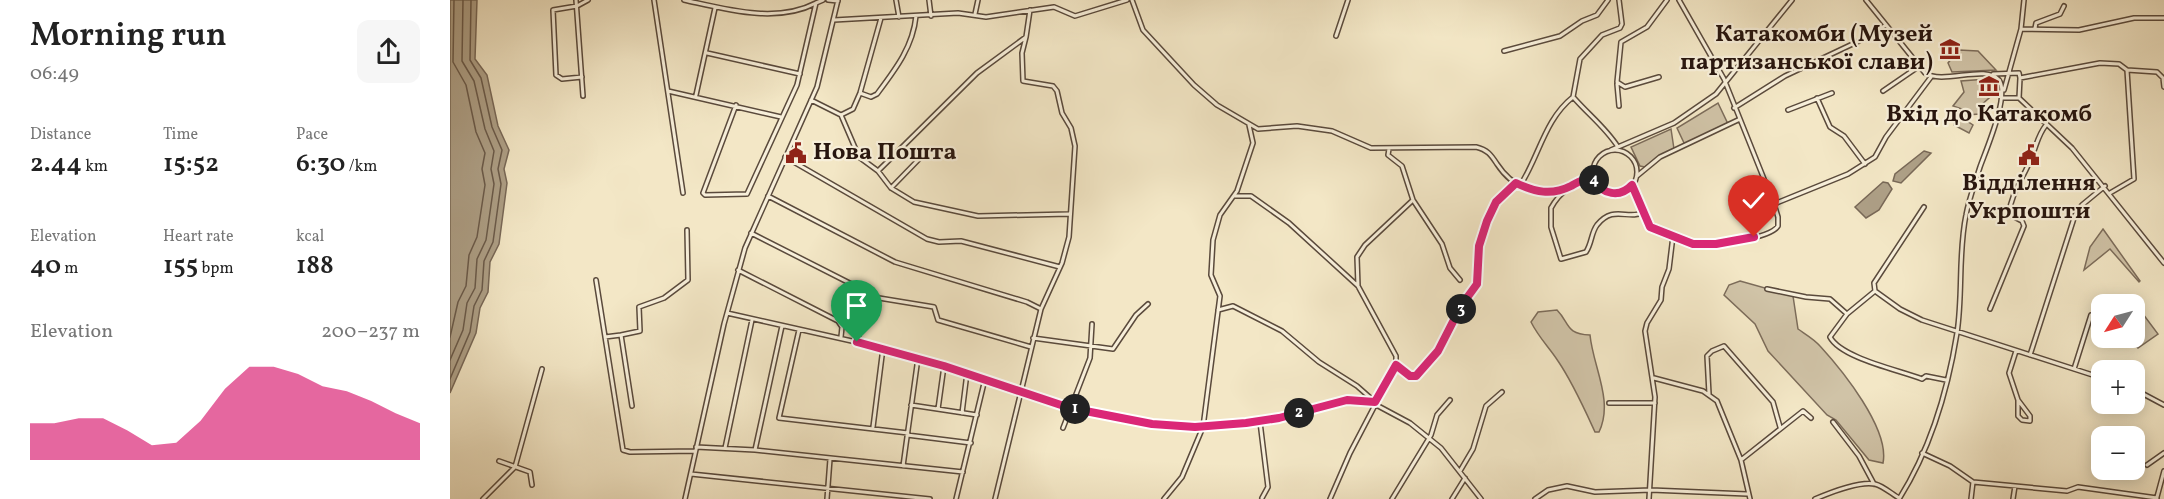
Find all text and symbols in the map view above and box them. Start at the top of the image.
text: Morning run [30,14,227,60]
place label: Катакомби (Музей партизанської слави) [1680,18,1933,80]
button: share [357,20,420,83]
museum icon: Катакомби (Музей партизанської слави) [1938,37,1962,61]
text: 06:49 [30,60,79,88]
museum icon: Вхід до Катакомб [1977,74,2001,98]
place label: Вхід до Катакомб [1886,98,2092,132]
text: Distance [30,124,91,146]
text: Time [163,124,198,146]
text: Pace [296,124,328,146]
place label: Нова Пошта [813,136,957,170]
public building icon: Нова Пошта [784,141,808,165]
public building icon: Відділення Укрпошти [2017,143,2041,167]
text: 2.44 [30,146,82,182]
text: 15:52 [163,146,219,182]
text: 6:30 [296,146,345,182]
text: km [82,156,108,178]
text: /km [345,156,377,178]
pin: 4 [1579,165,1609,195]
place label: Відділення Укрпошти [1962,167,2096,229]
text: 4 [1589,169,1599,191]
pin [1728,175,1779,237]
icon: check [1737,184,1770,217]
text: Elevation [30,226,97,248]
text: Heart rate [163,226,234,248]
text: kcal [296,226,324,248]
text: 40 [30,248,61,284]
text: 155 [163,248,198,284]
text: 188 [296,248,334,284]
text: m [61,258,78,280]
text: bpm [198,258,234,280]
pin [831,280,882,342]
icon: arrive [840,289,873,322]
pin: 3 [1446,294,1476,324]
north arrow [2091,294,2145,348]
map controls [2091,294,2145,480]
text: 3 [1457,298,1465,320]
text: Elevation [30,318,113,346]
text: 200–237 m [321,318,420,346]
button: + [2091,360,2145,414]
pin: 1 [1060,394,1090,424]
text: 1 [1072,398,1078,420]
pin: 2 [1284,398,1314,428]
text: 2 [1295,402,1303,424]
button: − [2091,426,2145,480]

